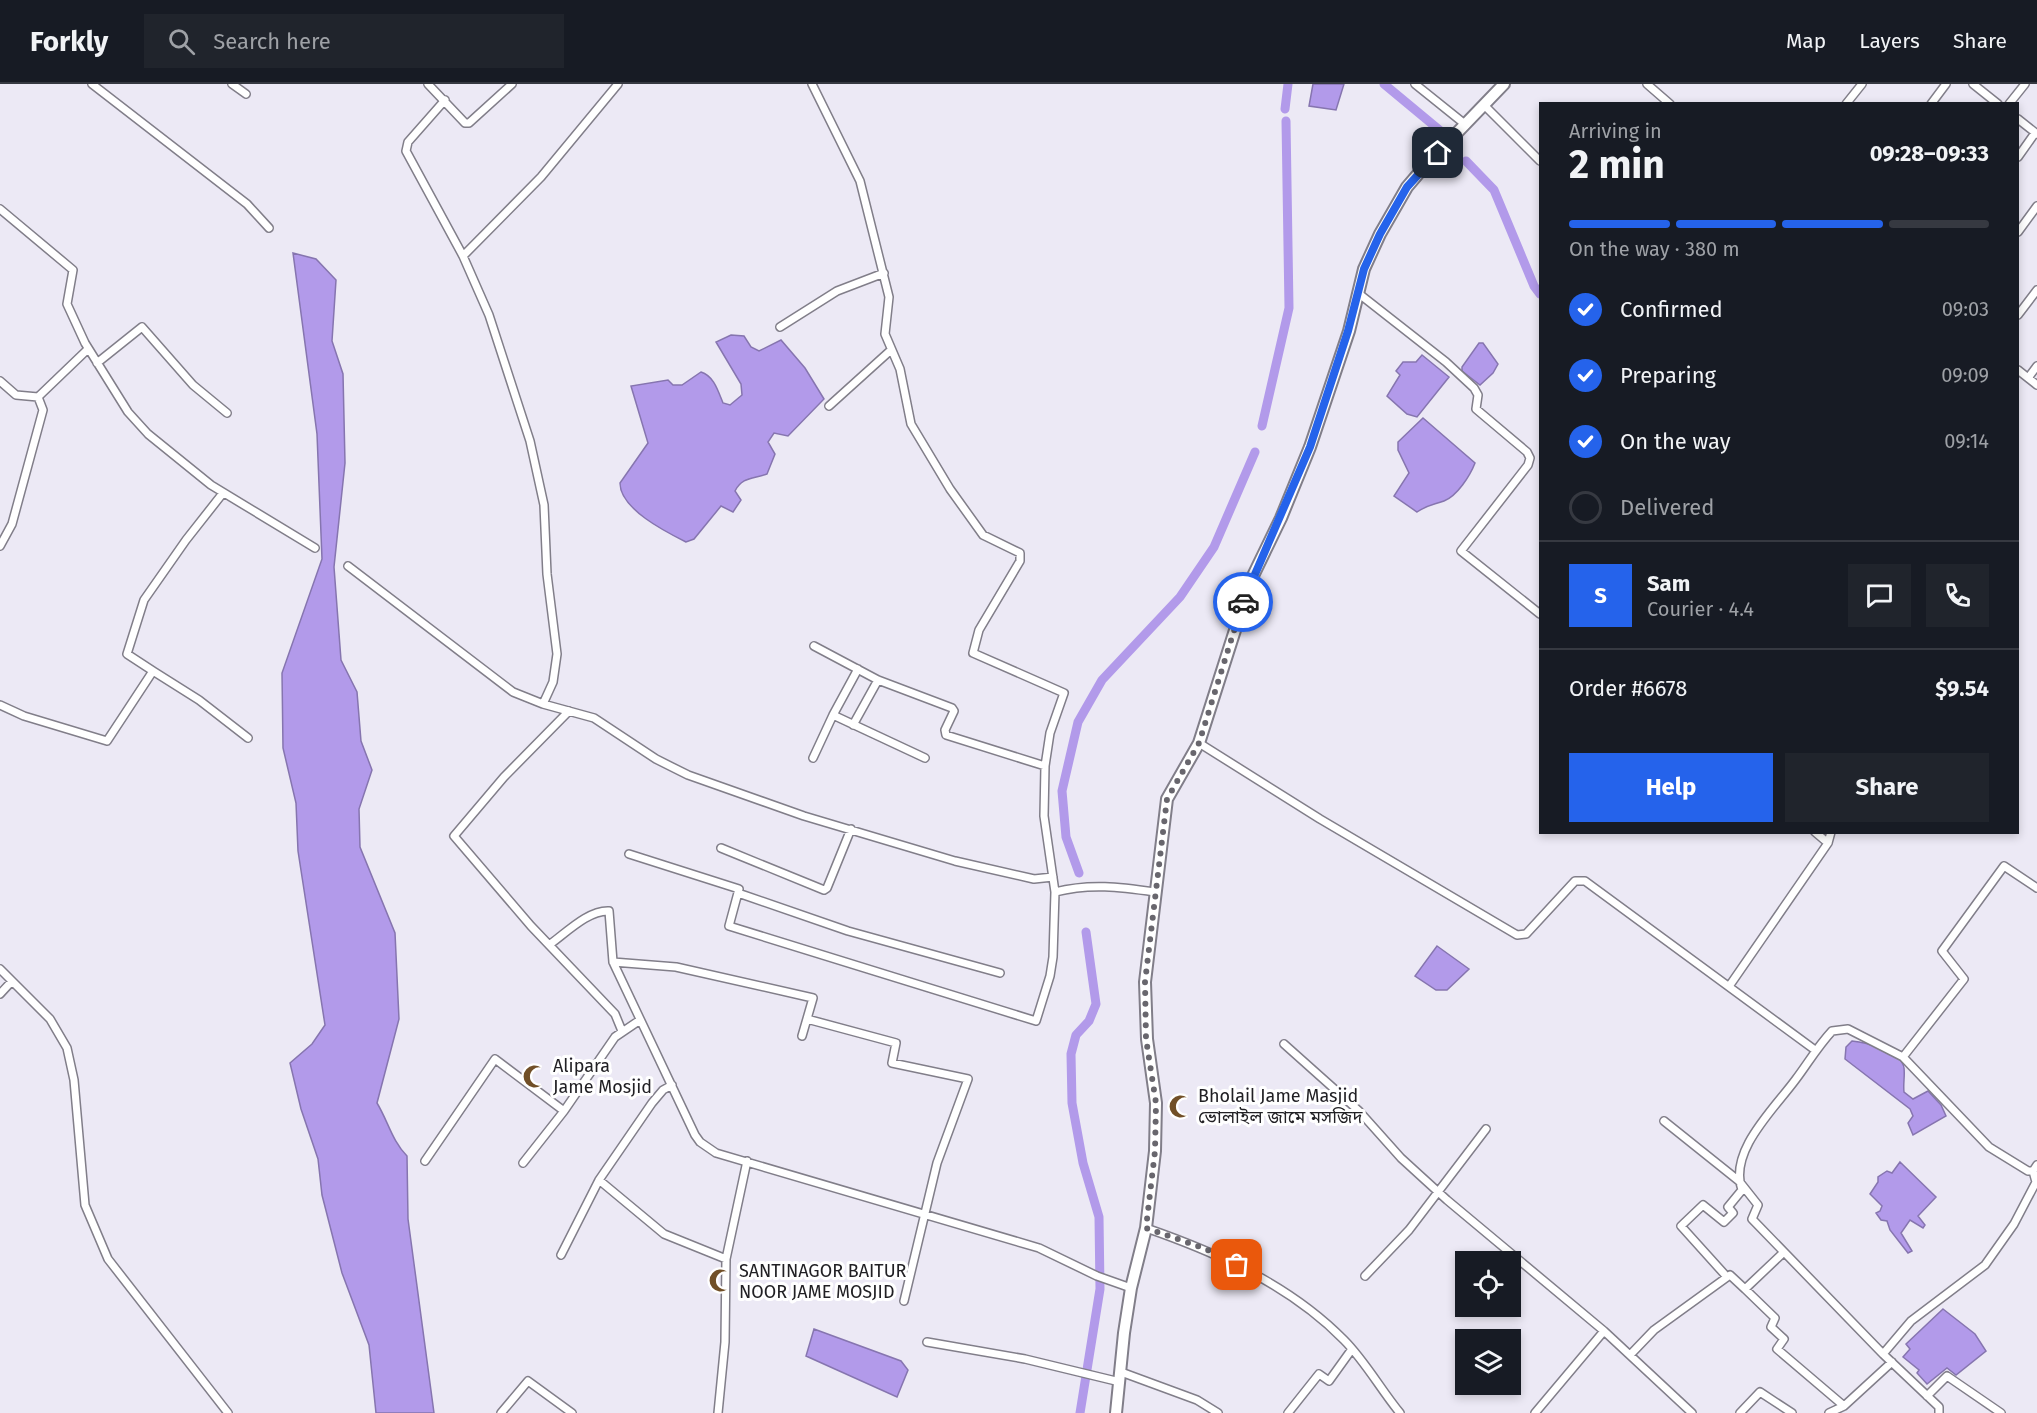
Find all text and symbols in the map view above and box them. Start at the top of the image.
search box [144,14,564,68]
text: Forkly [30,25,108,58]
icon: search [165,25,198,58]
text: Search here [213,28,331,55]
text: Map [1786,28,1826,54]
text: Layers [1859,28,1920,54]
text: Share [1953,28,2007,54]
text: Arriving in [1569,119,1662,143]
pin [1412,127,1463,178]
icon: home [1421,136,1454,169]
text: 09:28–09:33 [1870,140,1989,167]
text: 2 min [1569,142,1665,188]
text: On the way · 380 m [1569,237,1740,261]
icon: check [1569,293,1602,326]
text: Confirmed [1620,296,1723,323]
text: 09:03 [1942,297,1989,321]
icon: check [1569,359,1602,392]
text: Preparing [1620,362,1716,389]
text: 09:09 [1941,363,1989,387]
icon: check [1569,425,1602,458]
text: On the way [1620,428,1731,455]
text: 09:14 [1944,429,1989,453]
text: Delivered [1620,494,1715,521]
button: chat [1848,564,1911,627]
button: phone [1926,564,1989,627]
text: Sam [1647,570,1690,597]
courier [1213,572,1273,632]
text: S [1594,582,1607,609]
icon: car [1227,586,1260,619]
text: Courier · 4.4 [1647,597,1754,621]
text: Order #6678 [1569,675,1687,702]
text: $9.54 [1935,675,1989,702]
button: Help [1569,753,1773,822]
button: Share [1785,753,1989,822]
place label: Alipara Jame Mosjid [553,1055,652,1098]
mosque icon: Alipara Jame Mosjid [522,1063,548,1089]
place label: Bholail Jame Masjid ভোলাইল জামে মসজিদ [1198,1085,1364,1128]
mosque icon: Bholail Jame Masjid ভোলাইল জামে মসজিদ [1167,1093,1193,1119]
pin [1211,1239,1262,1290]
icon: bag [1220,1248,1253,1281]
map controls [1455,1251,1521,1395]
button: locate [1455,1251,1521,1317]
place label: SANTINAGOR BAITUR NOOR JAME MOSJID [739,1260,907,1303]
mosque icon: SANTINAGOR BAITUR NOOR JAME MOSJID [708,1268,734,1294]
button: layers [1455,1329,1521,1395]

